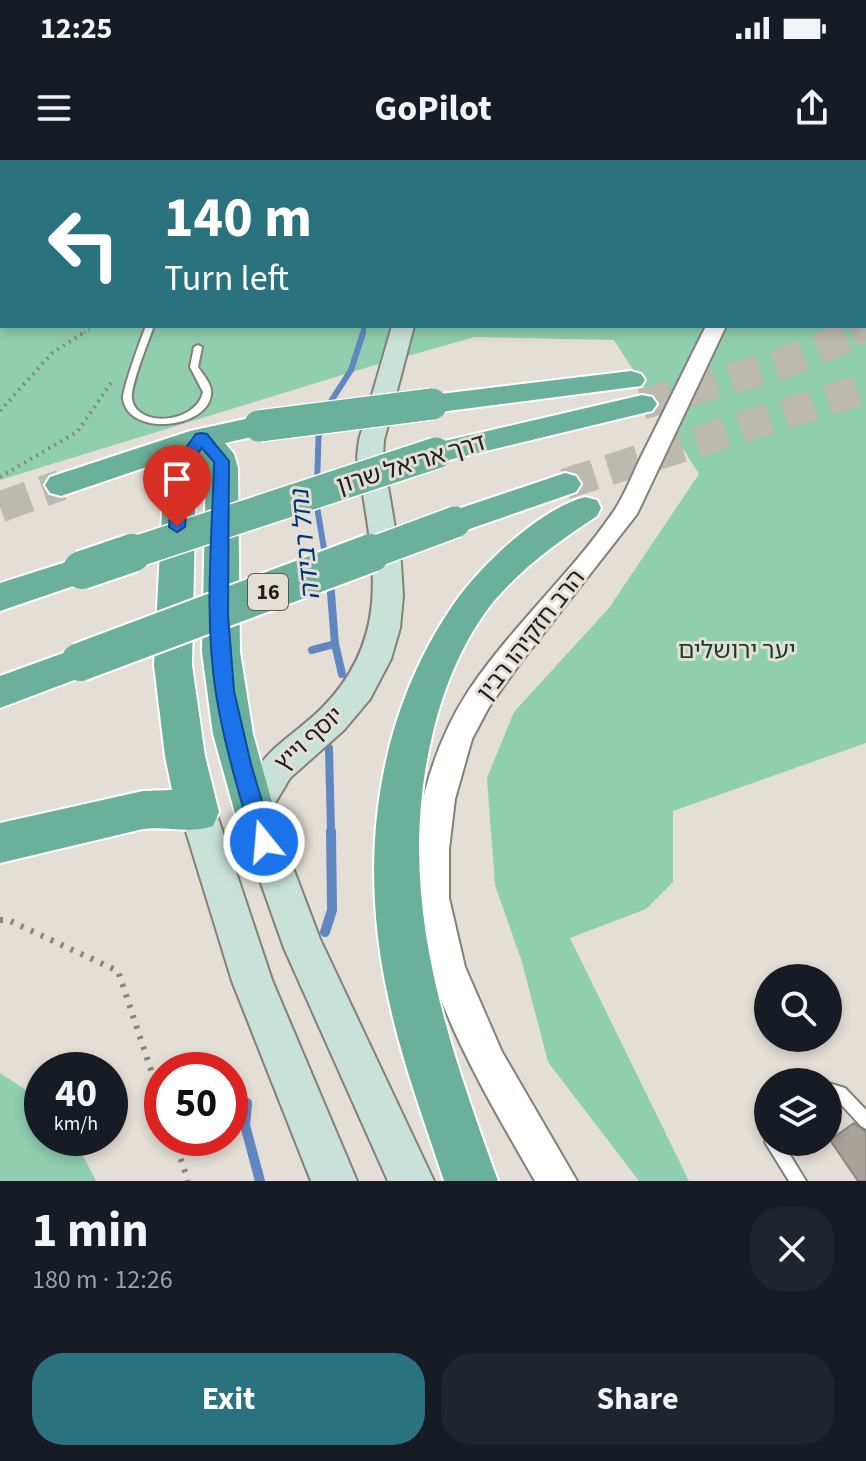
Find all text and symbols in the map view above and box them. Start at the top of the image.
text: 12:25 [40,7,112,50]
text: GoPilot [374,83,492,134]
icon: menu [32,86,76,130]
icon: share [790,86,834,130]
text: 140 m [164,179,312,258]
icon: left [32,192,136,296]
text: Turn left [164,253,289,304]
street label: דרך אריאל שרון [332,425,490,503]
pin [143,445,211,527]
icon: arrive [155,457,199,501]
water label: נחל רבידה [281,486,329,602]
street label: הרב חזקיהו רבין [469,562,593,708]
road number: 16 [248,574,288,610]
park label: יער ירושלים [678,633,796,668]
street label: יוסף וייץ [267,698,351,780]
position arrow [222,800,306,884]
map controls [754,964,842,1156]
button: search [754,964,842,1052]
speed limit sign: 50 [144,1052,248,1156]
text: 40 [55,1065,97,1122]
button: layers [754,1068,842,1156]
text: km/h [54,1110,98,1138]
text: 1 min [32,1197,149,1265]
button: close [750,1207,834,1291]
text: 180 m · 12:26 [32,1261,173,1298]
button: Exit [32,1353,425,1445]
button: Share [441,1353,834,1445]

